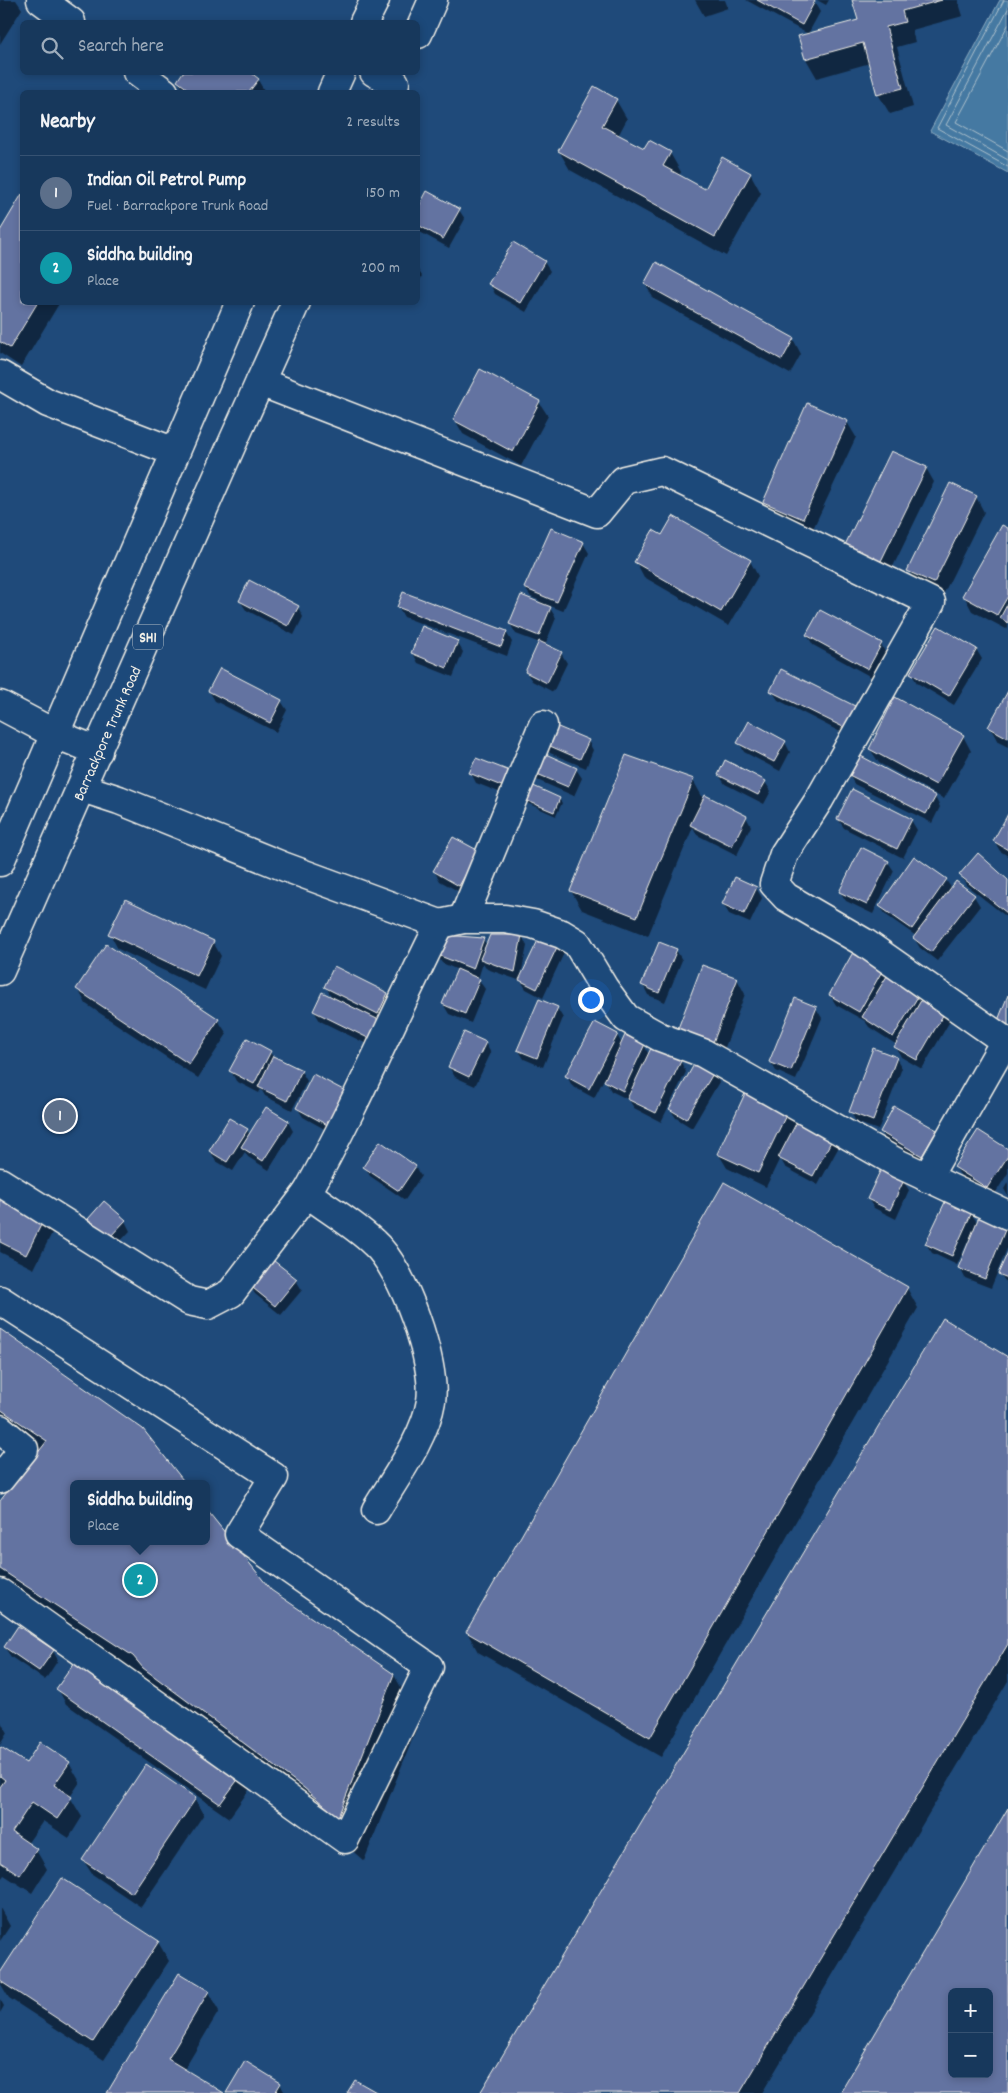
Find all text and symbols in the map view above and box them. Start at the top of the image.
search box [20,20,420,75]
icon: search [38,34,66,62]
text: Search here [78,34,164,61]
text: Nearby [40,108,95,138]
text: 2 results [346,111,400,134]
text: Indian Oil Petrol Pump [87,168,246,195]
text: 1 [54,182,58,205]
text: 150 m [366,182,400,205]
text: Fuel · Barrackpore Trunk Road [87,195,268,218]
text: Siddha building [87,243,193,270]
text: 2 [53,257,60,280]
text: 200 m [361,257,400,280]
text: Place [87,270,119,293]
road number: SH1 [133,624,163,650]
street label: Barrackpore Trunk Road [68,663,148,805]
your location [578,987,604,1013]
pin: 1 [44,1097,76,1135]
popup [70,1480,210,1545]
text: Siddha building [87,1488,193,1515]
text: Place [87,1515,119,1538]
pin: 2 [124,1561,156,1599]
map controls [948,1988,993,2078]
button: + [948,1988,993,2033]
button: − [948,2033,993,2078]

